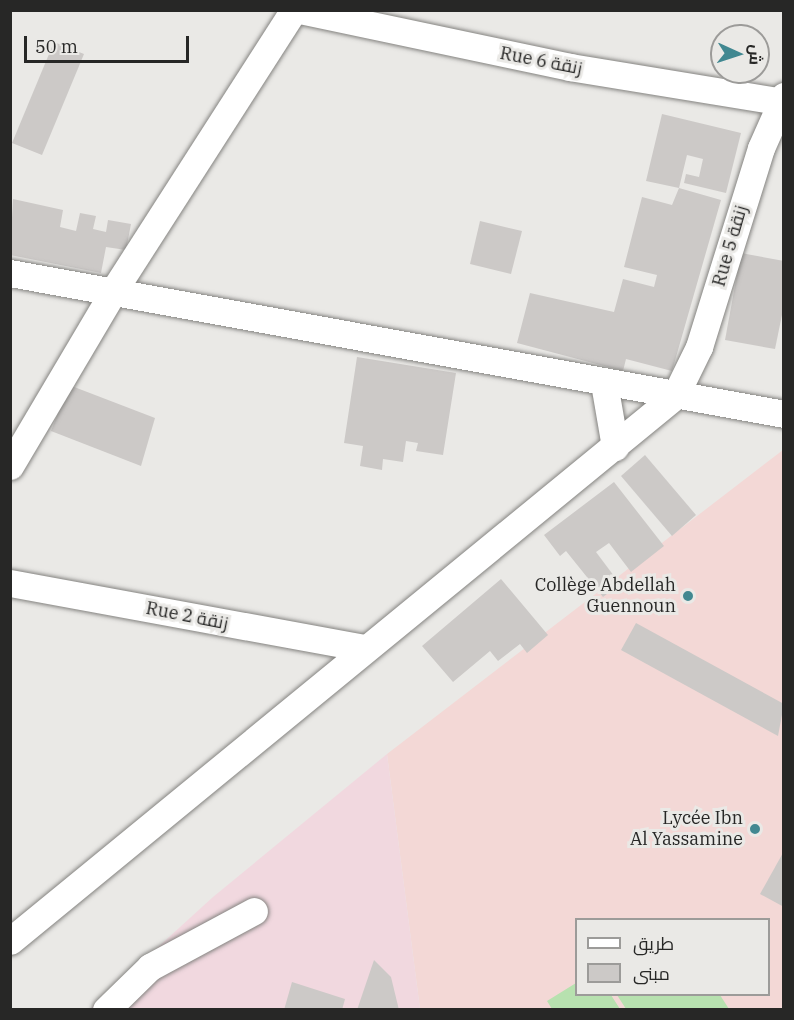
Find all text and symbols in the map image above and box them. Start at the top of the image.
scale bar [27,24,192,62]
north arrow [710,24,770,84]
text: 50 m [35,35,78,58]
street label: Rue 6 زنقة [498,42,584,80]
text: ش [745,44,767,66]
street label: Rue 5 زنقة [708,203,752,289]
place label: Collège Abdellah Guennoun [535,575,676,618]
marker: Collège Abdellah Guennoun [681,589,695,603]
street label: Rue 2 زنقة [144,597,230,635]
place label: Lycée Ibn Al Yassamine [630,808,743,850]
marker: Lycée Ibn Al Yassamine [748,822,762,836]
legend [575,918,770,996]
text: طريق [633,932,674,955]
text: مبنى [633,962,670,985]

